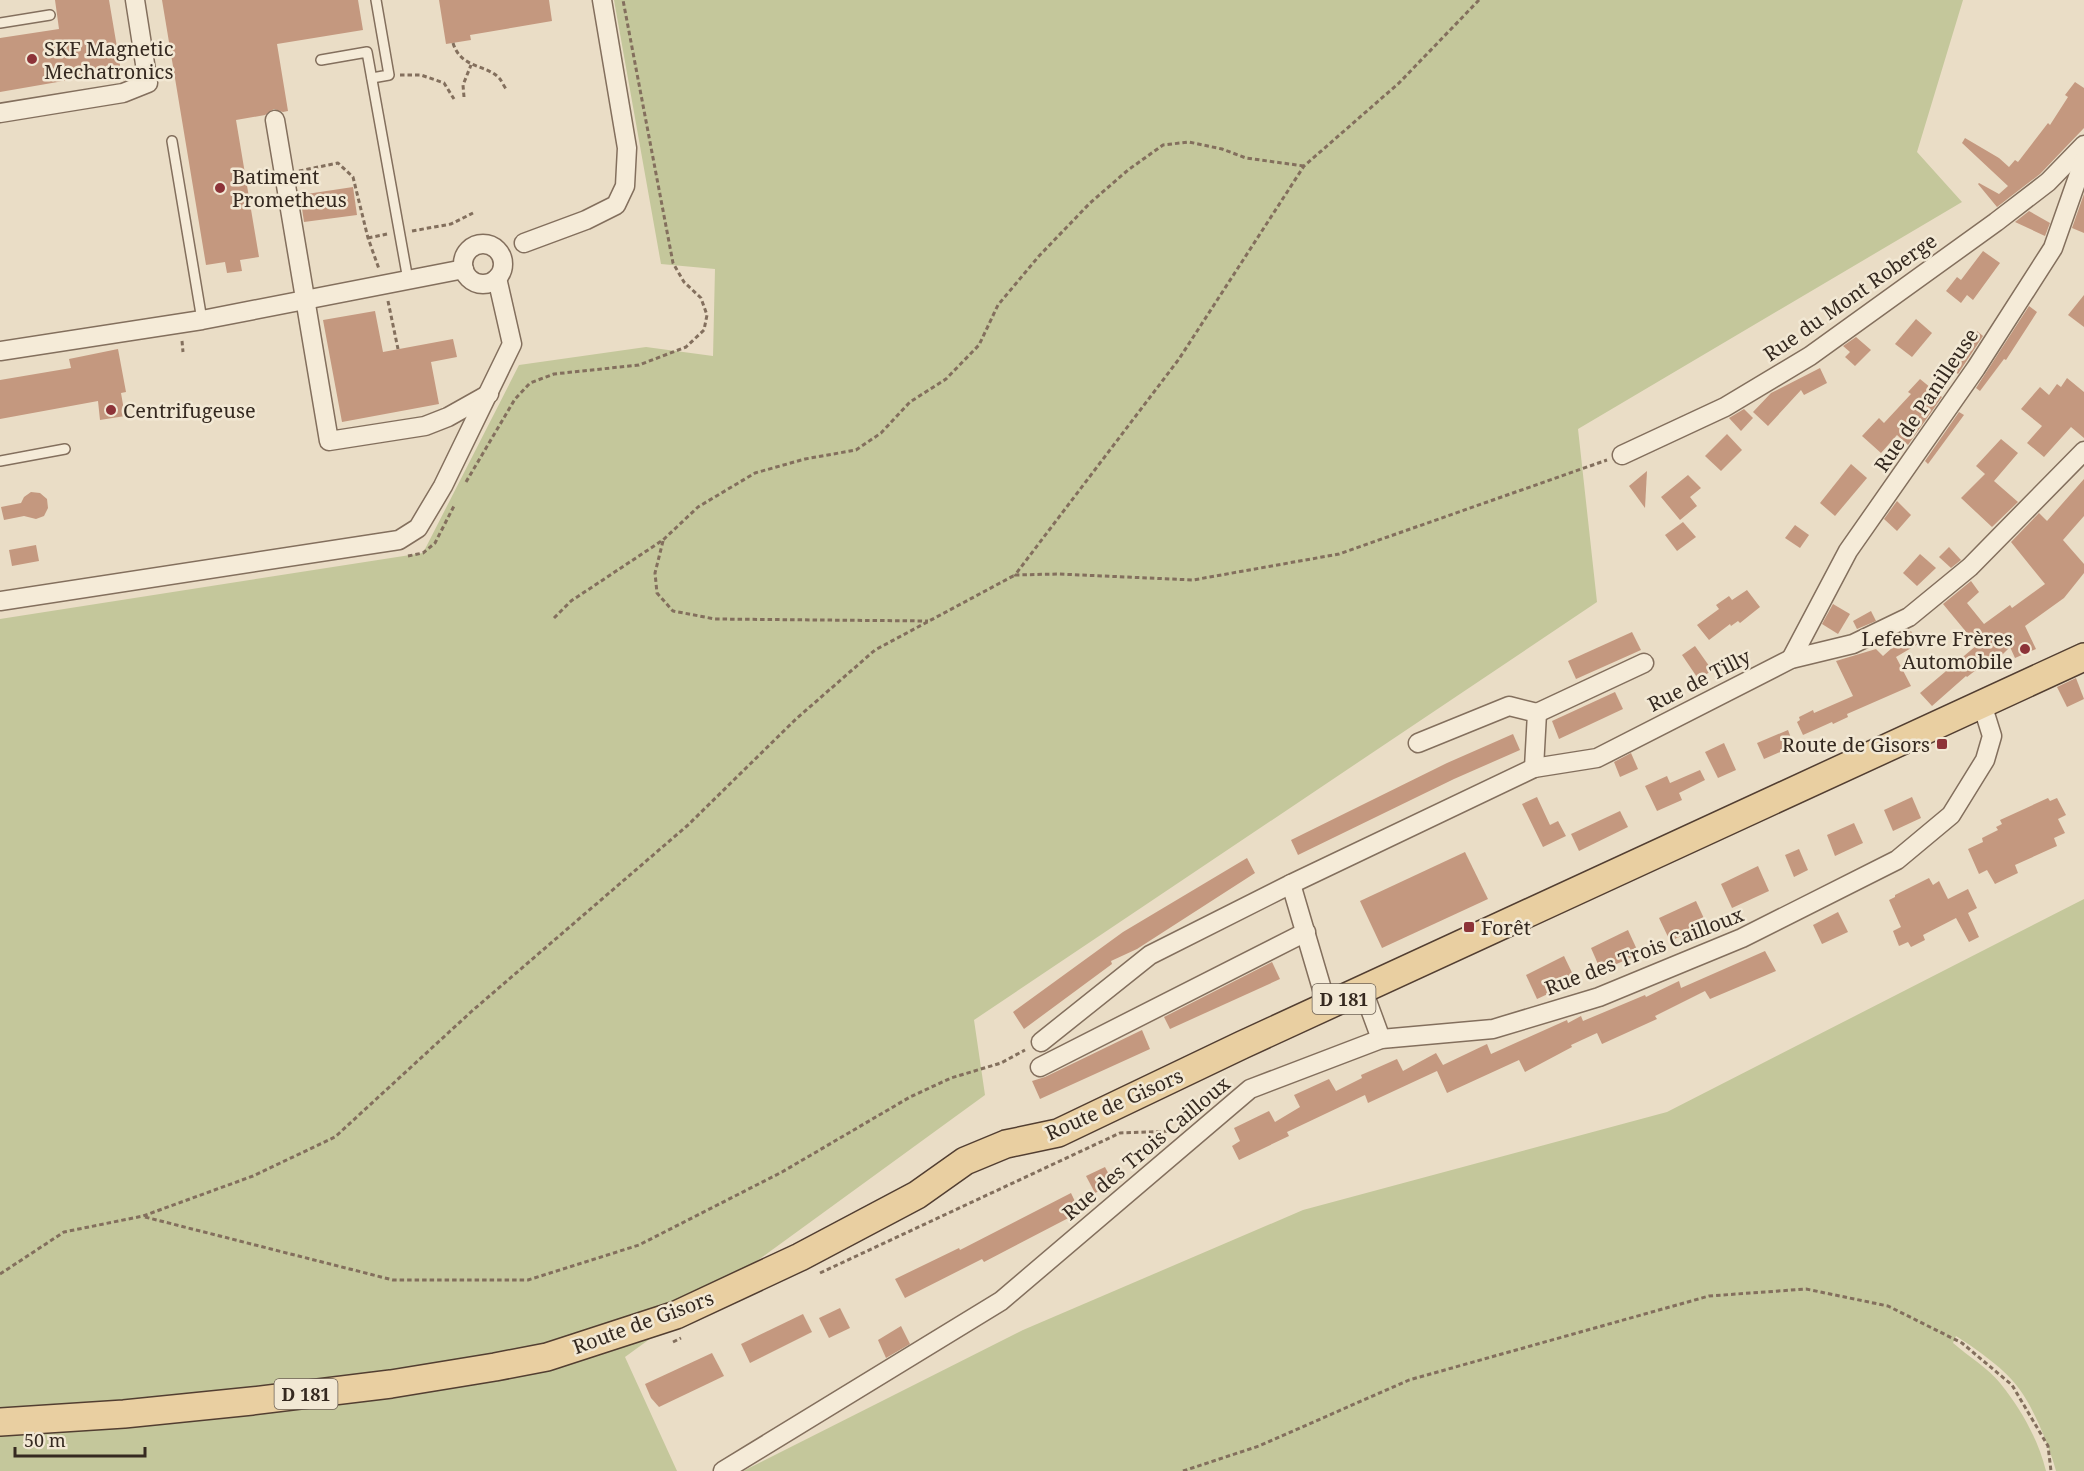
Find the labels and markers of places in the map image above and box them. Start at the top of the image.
place label: SKF Magnetic Mechatronics [44,35,174,85]
marker: SKF Magnetic Mechatronics [25,52,39,66]
place label: Batiment Prometheus [232,163,347,213]
marker: Batiment Prometheus [213,181,227,195]
place label: Centrifugeuse [123,397,256,424]
marker: Centrifugeuse [104,403,118,417]
place label: Lefebvre Frères Automobile [1862,625,2013,675]
marker: Lefebvre Frères Automobile [2018,642,2032,656]
place label: Route de Gisors [1782,731,1930,758]
marker: Route de Gisors [1935,737,1949,751]
place label: Forêt [1481,914,1531,941]
marker: Forêt [1462,920,1476,934]

